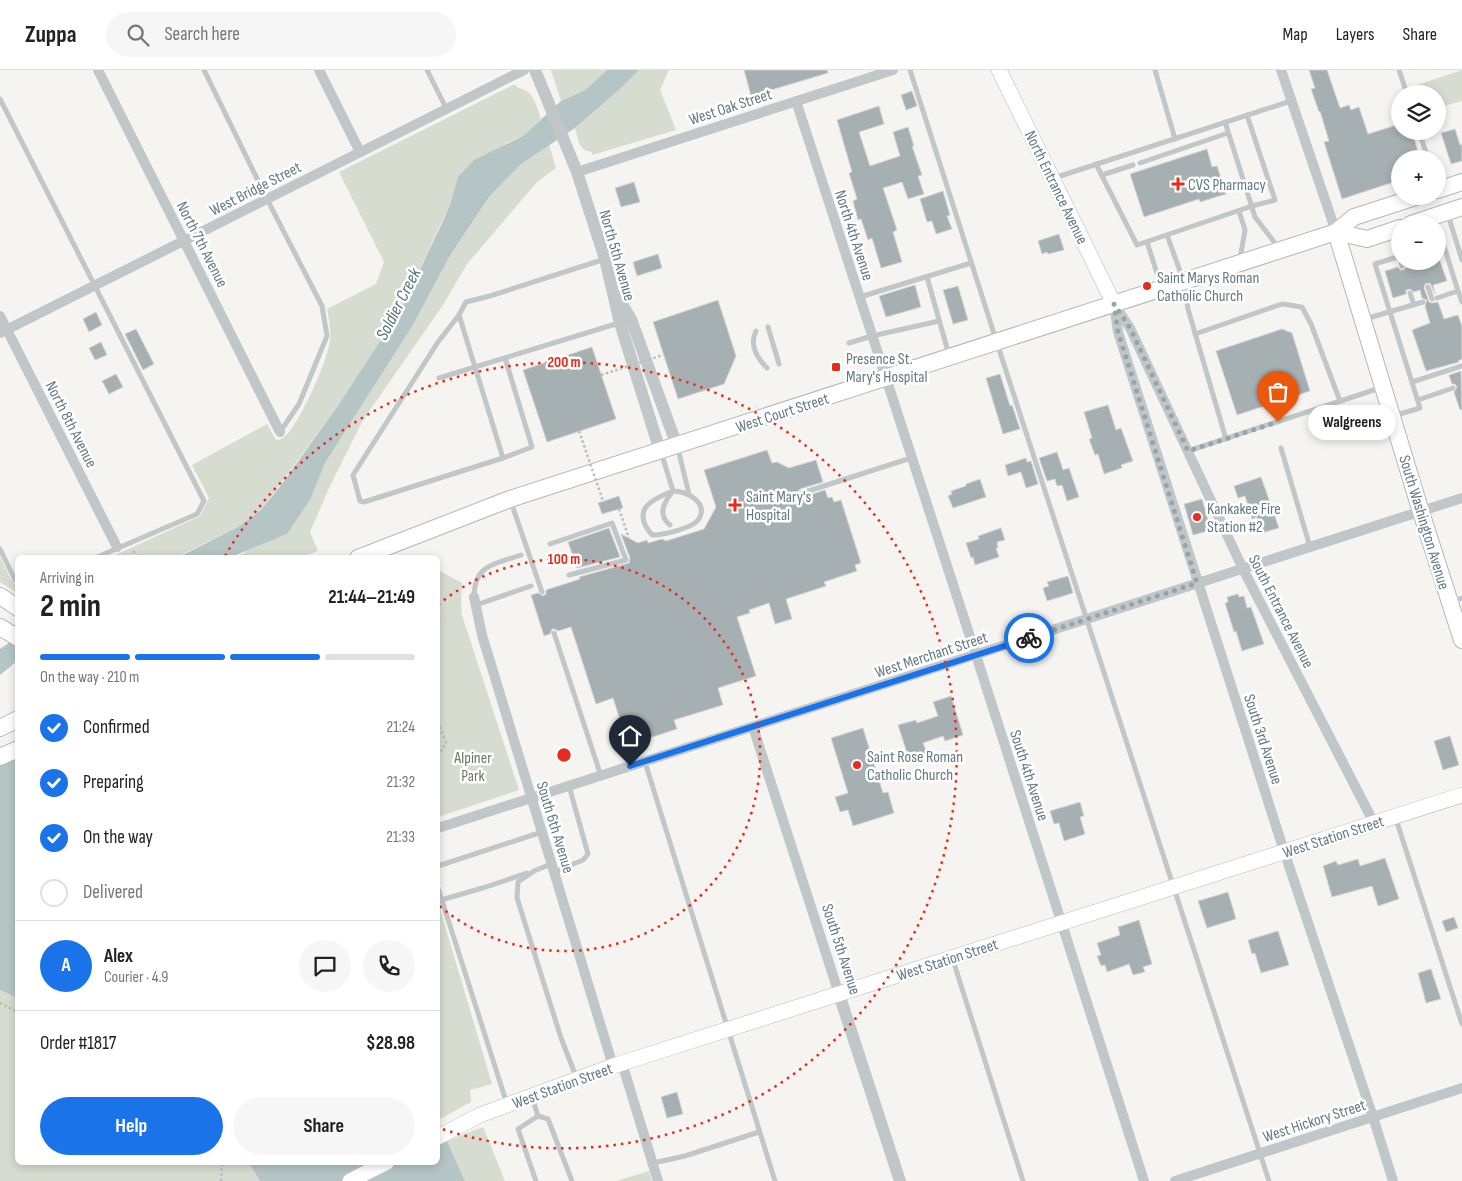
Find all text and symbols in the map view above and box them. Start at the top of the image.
search box [106,12,456,57]
text: Zuppa [25,20,76,49]
icon: search [124,21,152,49]
text: Search here [164,23,240,46]
text: Map [1283,24,1308,45]
text: Layers [1336,24,1375,45]
text: Share [1403,24,1437,45]
street label: West Oak Street [687,85,774,130]
map controls [1391,85,1446,270]
button: layers [1391,85,1446,140]
street label: North Entrance Avenue [1020,128,1091,248]
button: + [1391,150,1446,205]
street label: West Bridge Street [207,158,305,221]
place label: CVS Pharmacy [1188,176,1266,195]
marker: CVS Pharmacy [1172,178,1184,190]
street label: North 4th Avenue [830,188,877,283]
street label: North 7th Avenue [172,199,231,291]
street label: North 5th Avenue [595,208,639,303]
button: − [1391,215,1446,270]
water label: Soldier Creek [371,264,426,344]
place label: Saint Marys Roman Catholic Church [1157,269,1259,306]
marker: Saint Marys Roman Catholic Church [1141,280,1153,292]
place label: Presence St. Mary's Hospital [846,350,927,387]
text: 200 m [547,353,581,372]
marker: Presence St. Mary's Hospital [830,361,842,373]
pin [1257,371,1299,422]
street label: North 8th Avenue [41,378,101,471]
icon: bag [1264,378,1292,406]
street label: West Court Street [734,389,831,437]
callout: Walgreens [1308,404,1396,440]
text: Walgreens [1323,413,1381,432]
street label: South Washington Avenue [1394,453,1453,592]
place label: Saint Mary's Hospital [746,488,811,525]
marker: Saint Mary's Hospital [728,498,742,512]
place label: Kankakee Fire Station #2 [1207,500,1281,537]
marker: Kankakee Fire Station #2 [1191,511,1203,523]
text: 100 m [548,550,580,569]
street label: South Entrance Avenue [1244,552,1317,672]
text: Arriving in [40,569,94,588]
text: 21:44–21:49 [328,586,415,609]
text: 2 min [40,587,101,626]
courier [1004,613,1054,663]
icon: bike [1015,624,1043,652]
street label: West Merchant Street [873,628,990,683]
text: On the way · 210 m [40,668,139,687]
street label: South 3rd Avenue [1239,692,1286,787]
icon: check [40,714,68,742]
pin [609,715,651,766]
text: Confirmed [83,716,150,739]
text: 21:24 [387,718,415,737]
icon: home [616,722,644,750]
street label: South 4th Avenue [1005,728,1052,823]
centre of rings [555,746,573,764]
place label: Saint Rose Roman Catholic Church [867,748,963,785]
park label: Alpiner Park [453,749,492,786]
marker: Saint Rose Roman Catholic Church [851,759,863,771]
icon: check [40,769,68,797]
text: Preparing [83,771,144,794]
text: 21:32 [386,773,415,792]
street label: South 6th Avenue [532,779,578,876]
street label: West Station Street [1281,812,1387,863]
icon: check [40,824,68,852]
text: On the way [83,826,153,849]
text: 21:33 [386,828,415,847]
text: Delivered [83,881,143,904]
street label: South 5th Avenue [817,902,864,997]
street label: West Station Street [895,935,1001,986]
button: chat [299,940,351,992]
button: phone [363,940,415,992]
text: Alex [104,945,133,968]
text: A [61,954,71,977]
text: Courier · 4.9 [104,968,168,987]
text: Order #1817 [40,1032,116,1055]
text: $28.98 [366,1032,415,1055]
street label: West Station Street [510,1059,615,1113]
street label: West Hickory Street [1261,1096,1368,1147]
button: Help [40,1097,223,1155]
button: Share [233,1097,415,1155]

